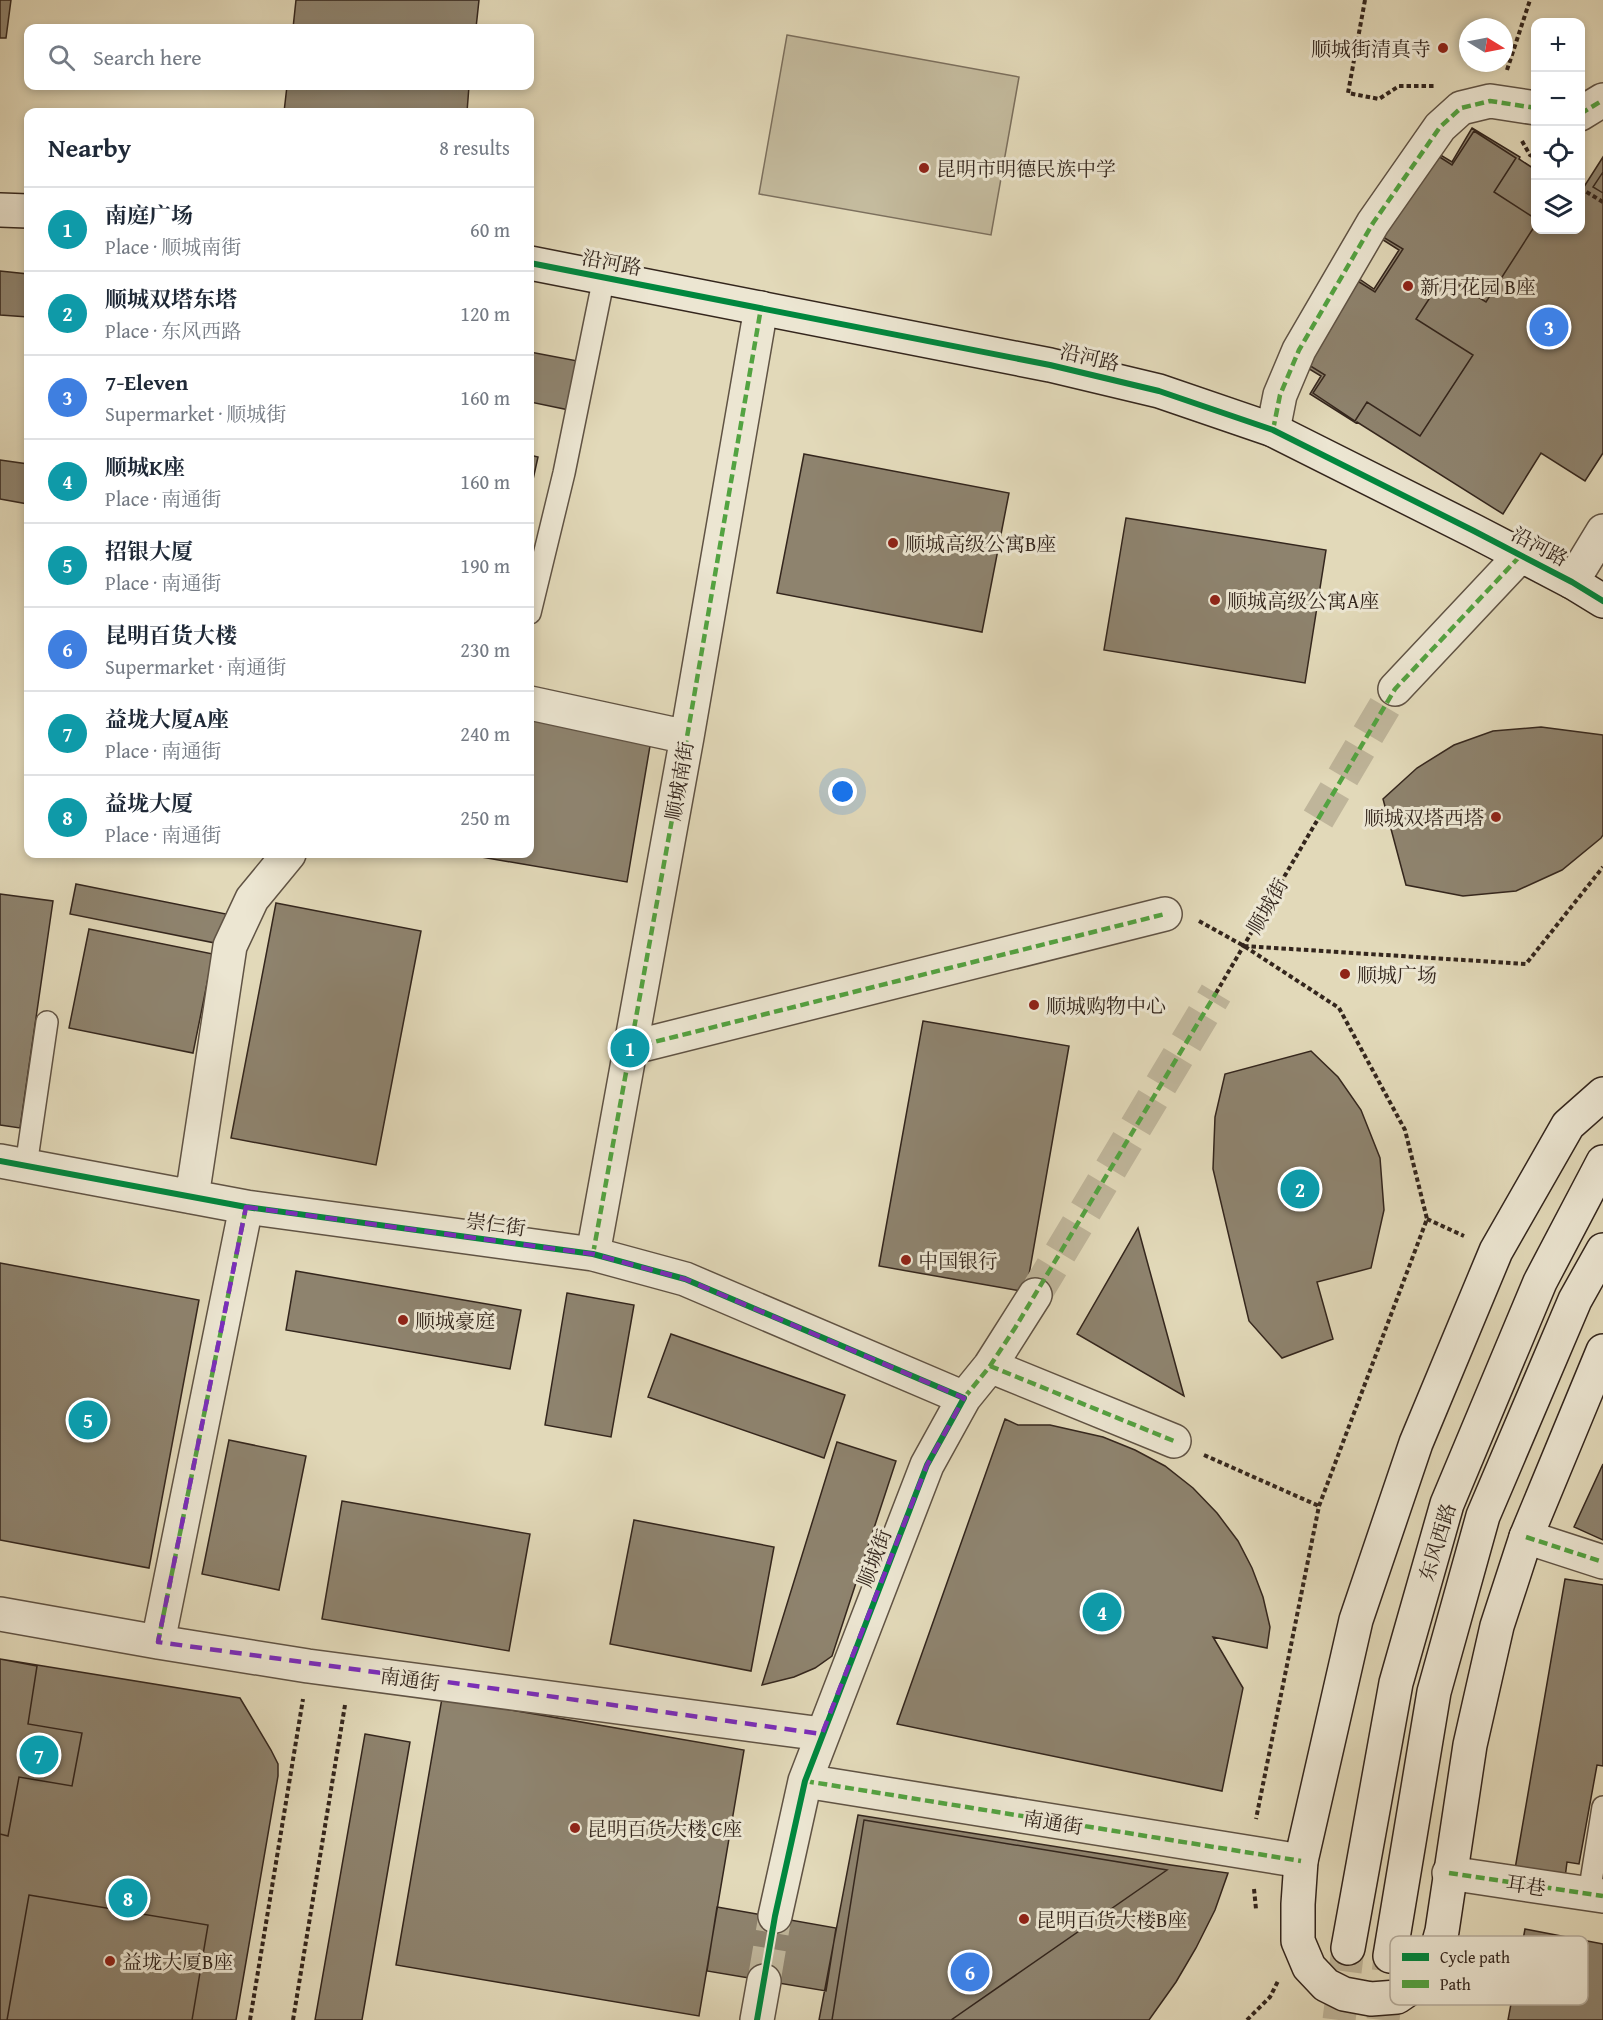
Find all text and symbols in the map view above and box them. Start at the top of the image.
north arrow [1459,18,1513,72]
map controls [1531,18,1585,234]
button: + [1531,18,1585,72]
search box [24,24,534,90]
place label: 顺城街清真寺 [1311,34,1431,63]
icon: search [45,41,78,74]
text: Search here [93,41,202,73]
marker: 顺城街清真寺 [1436,41,1450,55]
button: − [1531,72,1585,126]
button: locate [1531,126,1585,180]
text: Nearby [48,128,131,167]
text: 8 results [439,133,510,162]
place label: 昆明市明德民族中学 [936,154,1116,183]
marker: 昆明市明德民族中学 [917,161,931,175]
button: layers [1531,180,1585,234]
text: 南庭广场 [105,199,193,231]
text: 1 [62,215,73,244]
text: 60 m [470,215,510,244]
text: Place · 顺城南街 [105,232,241,261]
street label: 沿河路 [580,242,644,282]
place label: 新月花园 B座 [1420,272,1536,301]
marker: 新月花园 B座 [1401,279,1415,293]
text: 顺城双塔东塔 [105,283,237,315]
text: 2 [62,299,73,328]
text: 120 m [460,299,510,328]
pin: 3 [1530,304,1568,350]
text: Place · 东风西路 [105,316,241,345]
street label: 沿河路 [1058,336,1122,378]
text: 7-Eleven [105,366,188,398]
text: 3 [62,383,73,412]
text: 160 m [460,383,510,412]
text: Supermarket · 顺城街 [105,399,286,428]
text: 顺城K座 [105,451,185,483]
text: 4 [62,467,73,496]
text: 160 m [460,467,510,496]
text: Place · 南通街 [105,484,221,513]
street label: 沿河路 [1507,519,1573,573]
place label: 顺城高级公寓B座 [905,529,1056,558]
text: 招银大厦 [105,535,193,567]
marker: 顺城高级公寓B座 [886,536,900,550]
text: 5 [62,551,73,580]
text: 190 m [460,551,510,580]
text: Place · 南通街 [105,568,221,597]
place label: 顺城高级公寓A座 [1227,586,1379,615]
marker: 顺城高级公寓A座 [1208,593,1222,607]
text: 昆明百货大楼 [105,619,237,651]
text: 6 [62,635,73,664]
text: 230 m [460,635,510,664]
text: Supermarket · 南通街 [105,652,286,681]
text: 益垅大厦A座 [105,703,229,735]
text: 7 [62,719,73,748]
text: 240 m [460,719,510,748]
text: Place · 南通街 [105,736,221,765]
street label: 顺城南街 [658,739,700,823]
your location [828,777,857,806]
text: 益垅大厦 [105,787,193,819]
text: 8 [62,803,73,832]
text: 250 m [460,803,510,832]
place label: 顺城双塔西塔 [1364,803,1484,832]
marker: 顺城双塔西塔 [1489,810,1503,824]
text: Place · 南通街 [105,820,221,849]
street label: 顺城街 [1239,873,1295,939]
place label: 顺城广场 [1357,960,1437,989]
marker: 顺城广场 [1338,967,1352,981]
place label: 顺城购物中心 [1046,991,1166,1020]
marker: 顺城购物中心 [1027,998,1041,1012]
pin: 1 [610,1026,650,1070]
pin: 2 [1280,1166,1320,1212]
street label: 崇仁街 [464,1205,528,1243]
place label: 中国银行 [918,1246,998,1275]
marker: 中国银行 [899,1253,913,1267]
place label: 顺城豪庭 [415,1306,495,1335]
marker: 顺城豪庭 [396,1313,410,1327]
pin: 5 [68,1398,107,1442]
street label: 东风西路 [1411,1500,1463,1584]
street label: 顺城街 [850,1525,898,1591]
pin: 4 [1082,1590,1122,1634]
street label: 南通街 [378,1660,442,1698]
pin: 7 [20,1732,58,1778]
street label: 南通街 [1021,1803,1085,1841]
place label: 昆明百货大楼 C座 [587,1814,742,1843]
marker: 昆明百货大楼 C座 [568,1821,582,1835]
street label: 耳巷 [1504,1868,1548,1902]
pin: 8 [108,1876,148,1920]
place label: 昆明百货大楼B座 [1036,1905,1187,1934]
marker: 昆明百货大楼B座 [1017,1912,1031,1926]
legend [1390,1936,1588,2005]
text: Cycle path [1440,1945,1510,1969]
place label: 益垅大厦B座 [122,1947,233,1976]
pin: 6 [950,1950,990,1994]
marker: 益垅大厦B座 [103,1954,117,1968]
text: Path [1440,1972,1471,1996]

